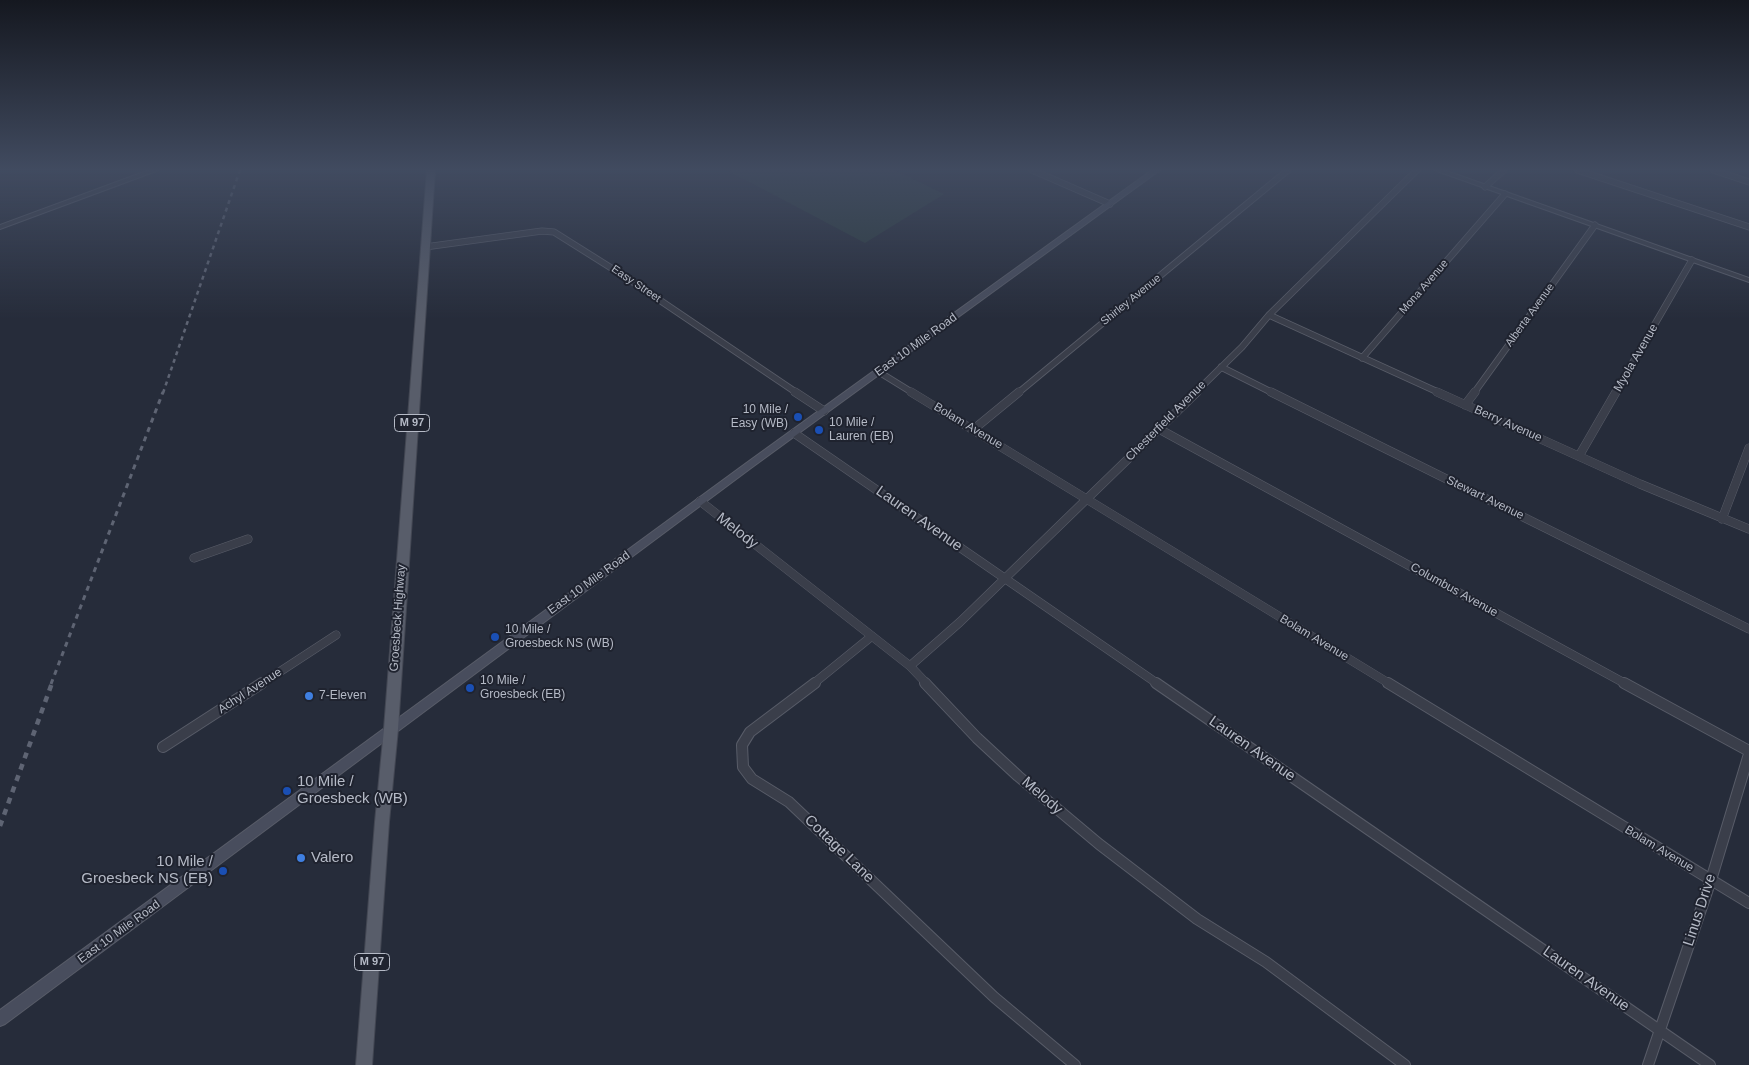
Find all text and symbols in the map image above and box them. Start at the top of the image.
street label: Mona Avenue [1397,257,1451,317]
street label: Easy Street [609,263,663,305]
street label: Shirley Avenue [1098,272,1164,328]
street label: Alberta Avenue [1503,281,1557,349]
street label: East 10 Mile Road [872,310,960,380]
street label: Myola Avenue [1611,322,1661,394]
street label: Chesterfield Avenue [1123,378,1209,464]
street label: Bolam Avenue [931,400,1005,452]
place label: 10 Mile / Easy (WB) [731,403,788,431]
street label: Berry Avenue [1472,403,1544,445]
marker: 10 Mile / Easy (WB) [792,411,804,423]
road number: M 97 [394,414,430,432]
place label: 10 Mile / Lauren (EB) [829,416,894,444]
marker: 10 Mile / Lauren (EB) [813,424,825,436]
street label: Stewart Avenue [1444,473,1526,523]
street label: Lauren Avenue [872,483,966,555]
street label: Melody [712,509,762,553]
street label: East 10 Mile Road [545,548,633,618]
street label: Columbus Avenue [1408,560,1500,620]
street label: Groesbeck Highway [387,564,409,672]
street label: Bolam Avenue [1277,612,1351,664]
place label: 10 Mile / Groesbeck NS (WB) [505,623,614,651]
marker: 10 Mile / Groesbeck NS (WB) [489,631,501,643]
street label: Achyl Avenue [215,665,285,717]
place label: 10 Mile / Groesbeck (EB) [480,674,565,702]
marker: 10 Mile / Groesbeck (EB) [464,682,476,694]
place label: 7-Eleven [319,689,366,703]
marker: 7-Eleven [303,690,315,702]
street label: Lauren Avenue [1205,713,1299,785]
place label: 10 Mile / Groesbeck (WB) [297,773,408,808]
street label: Melody [1018,773,1066,819]
marker: 10 Mile / Groesbeck (WB) [281,785,293,797]
street label: Cottage Lane [800,811,878,887]
street label: Bolam Avenue [1622,823,1696,875]
place label: Valero [311,849,353,867]
marker: Valero [295,852,307,864]
place label: 10 Mile / Groesbeck NS (EB) [81,853,213,888]
marker: 10 Mile / Groesbeck NS (EB) [217,865,229,877]
street label: Linus Drive [1680,872,1720,948]
street label: East 10 Mile Road [75,897,163,967]
street label: Lauren Avenue [1539,943,1633,1015]
road number: M 97 [354,954,390,970]

